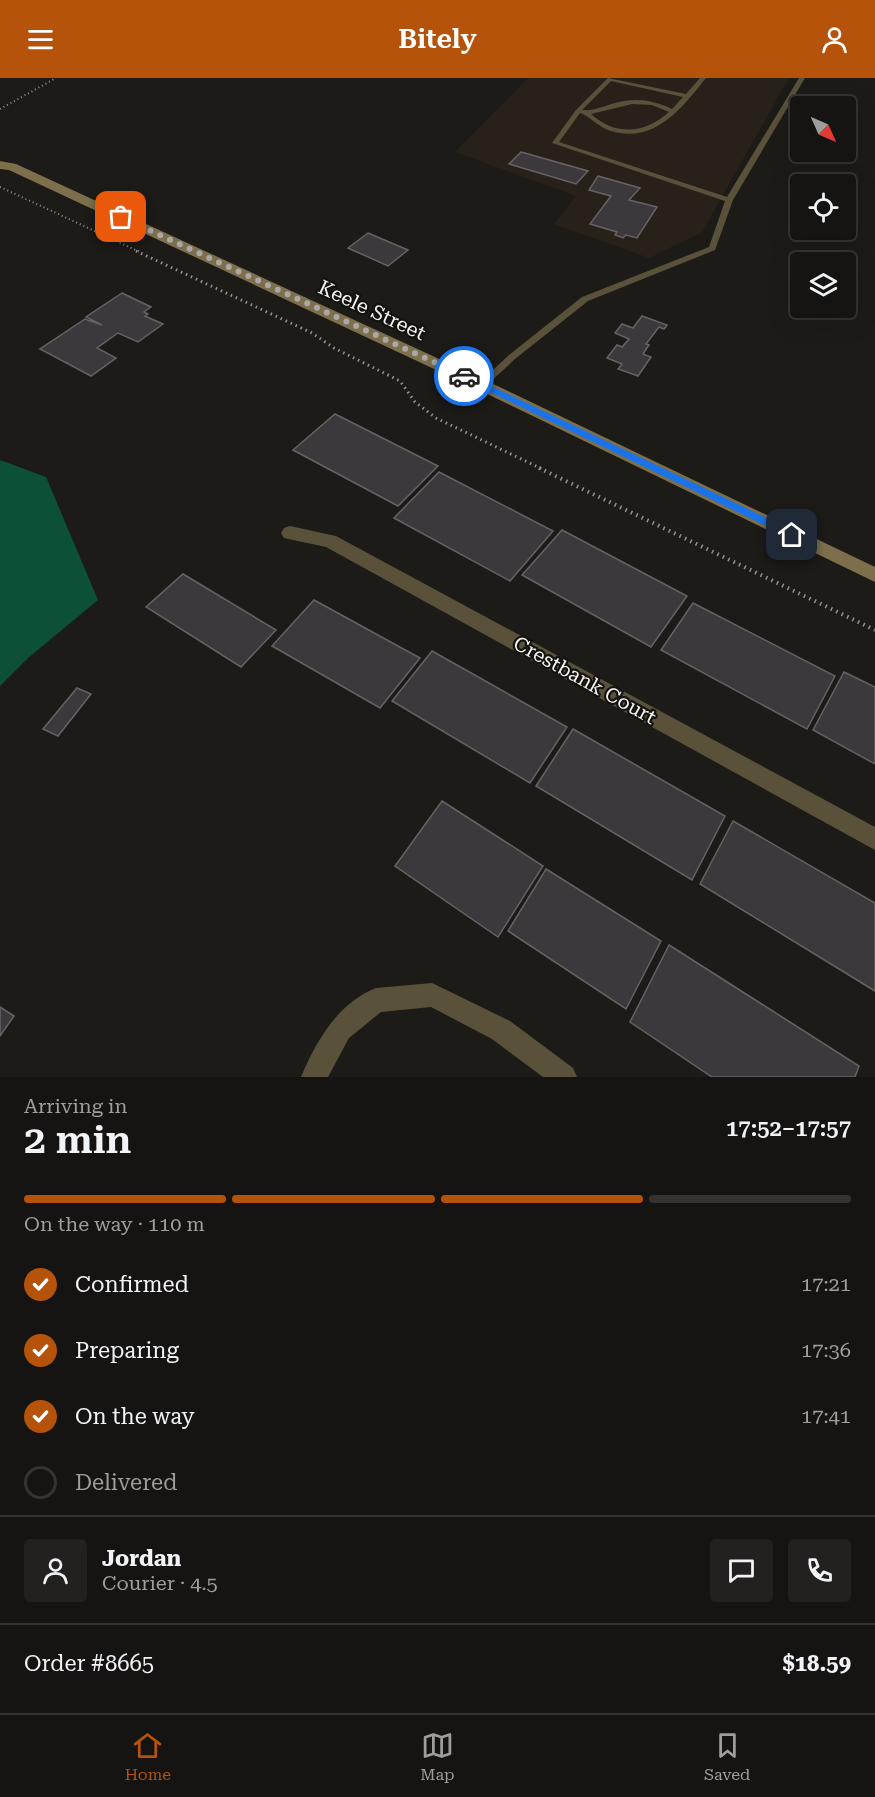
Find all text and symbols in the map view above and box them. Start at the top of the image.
icon: menu [24,23,57,56]
text: Bitely [398,23,477,55]
icon: person [818,23,851,56]
north arrow [790,96,856,162]
map controls [790,96,856,318]
button: locate [790,174,856,240]
pin [95,191,146,242]
icon: bag [104,200,137,233]
button: layers [790,252,856,318]
street label: Keele Street [315,275,430,346]
courier [434,346,494,406]
icon: car [448,360,481,393]
pin [766,509,817,560]
icon: home [775,518,808,551]
street label: Crestbank Court [509,631,661,729]
text: Arriving in [24,1094,127,1118]
text: 17:52–17:57 [726,1116,851,1141]
text: 2 min [24,1117,131,1163]
text: On the way · 110 m [24,1212,205,1236]
icon: check [24,1268,57,1301]
text: Confirmed [75,1272,189,1297]
text: 17:21 [801,1272,851,1296]
icon: check [24,1334,57,1367]
text: Preparing [75,1338,179,1363]
text: 17:36 [801,1338,851,1362]
icon: check [24,1400,57,1433]
text: On the way [75,1404,195,1429]
text: 17:41 [801,1404,851,1428]
text: Delivered [75,1470,177,1495]
button: person [24,1539,87,1602]
button: chat [710,1539,773,1602]
button: phone [788,1539,851,1602]
text: Jordan [102,1546,181,1571]
text: Courier · 4.5 [102,1571,218,1595]
text: Order #8665 [24,1651,154,1676]
text: $18.59 [782,1651,851,1676]
tab: Home [125,1729,171,1784]
tab: Map [420,1729,455,1784]
tab: Saved [704,1729,750,1784]

